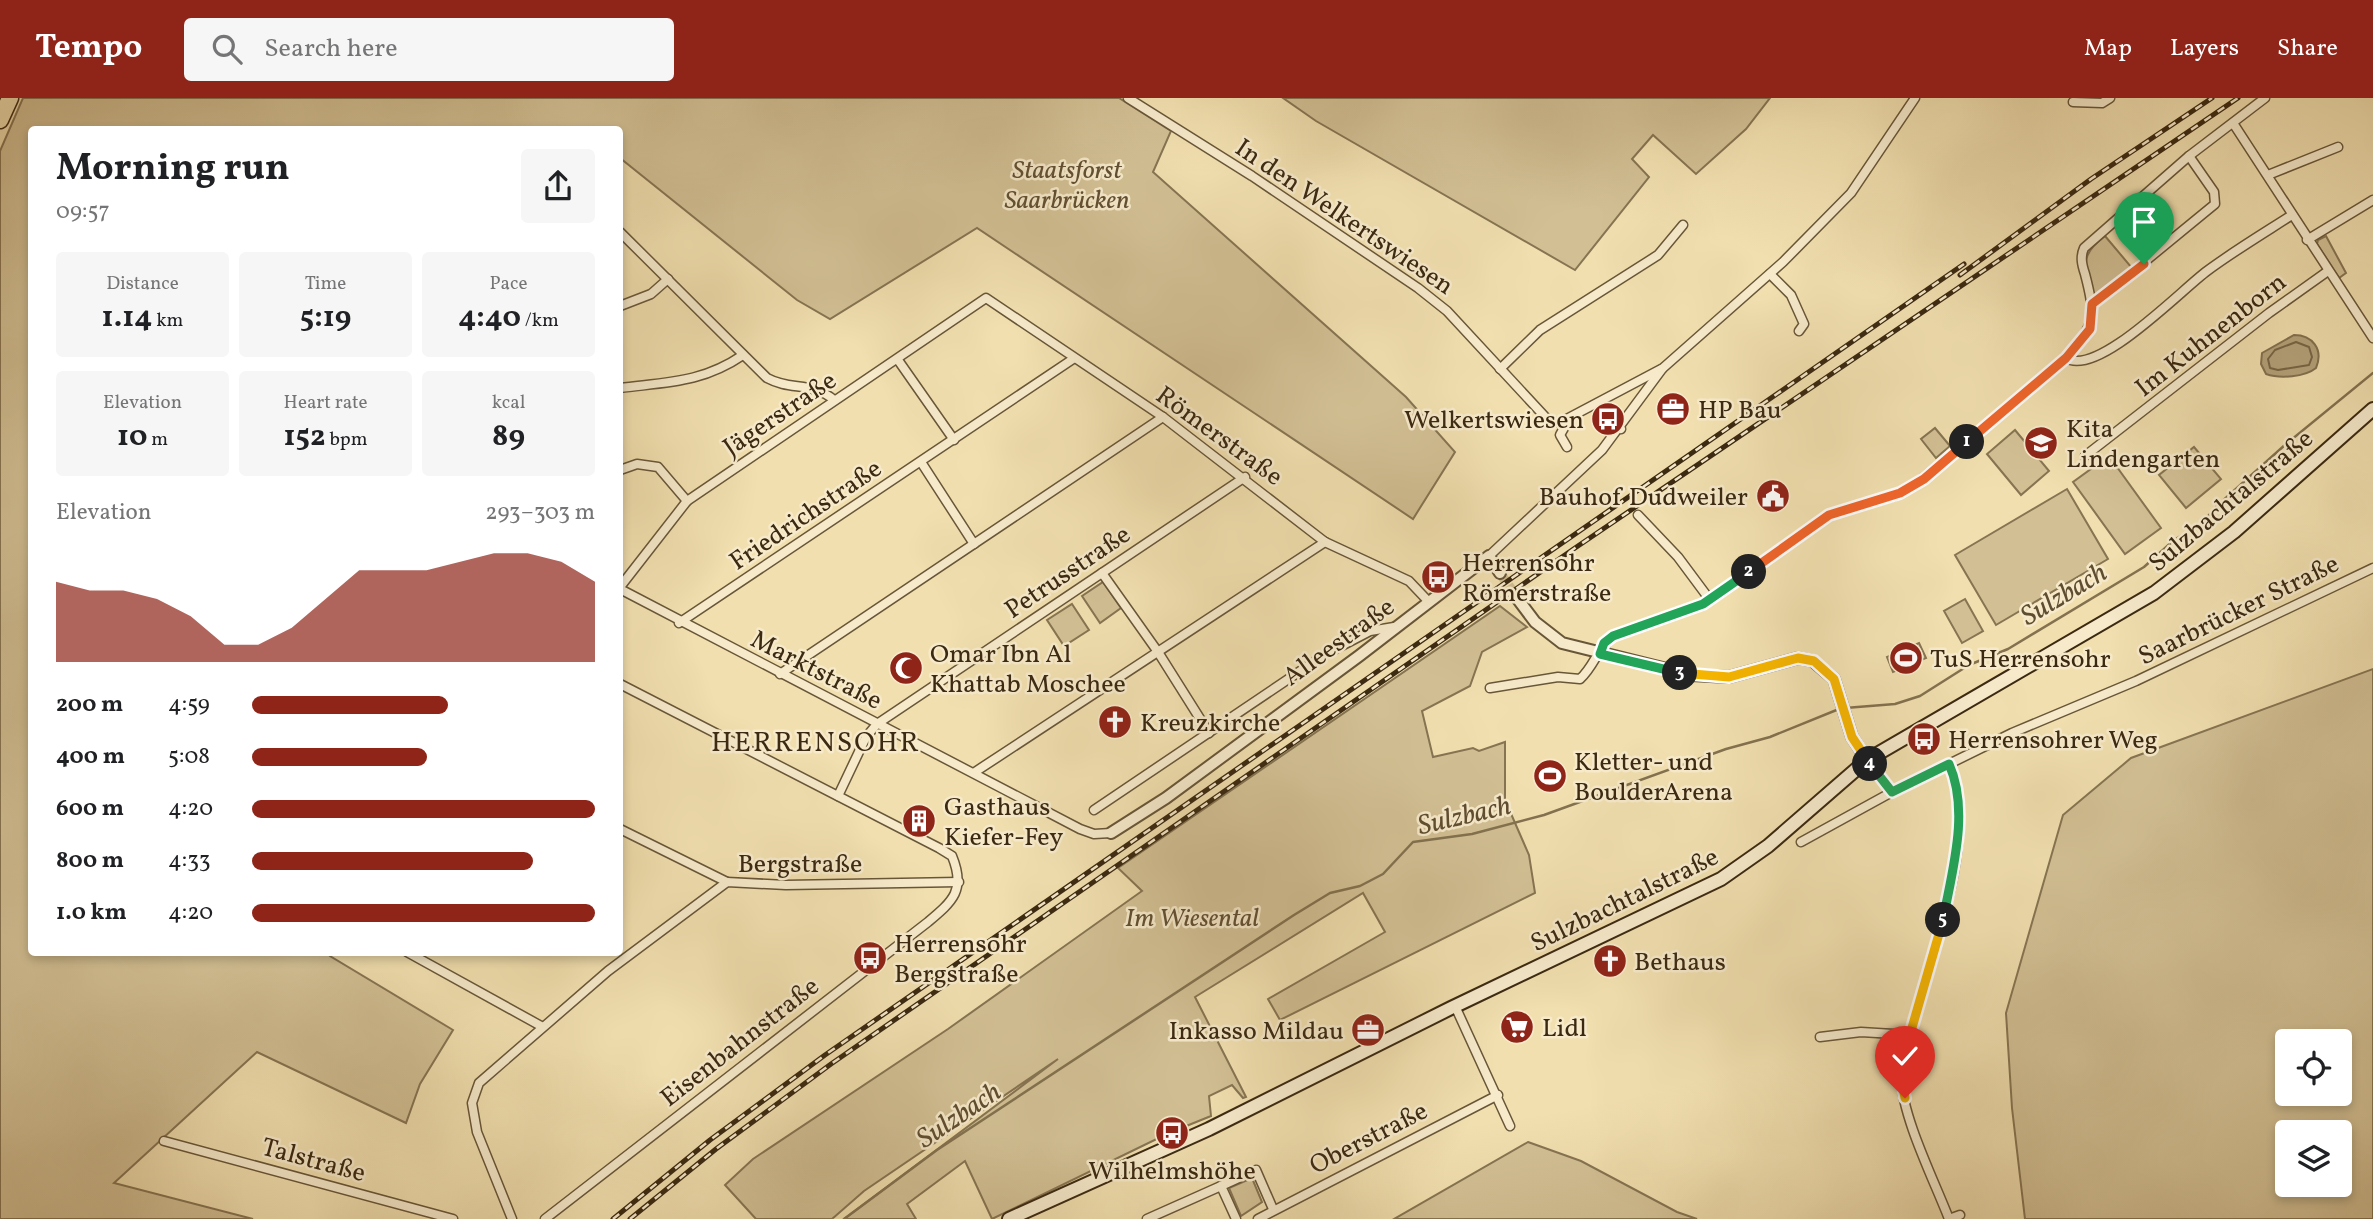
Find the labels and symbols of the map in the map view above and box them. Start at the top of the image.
street label: In den Welkertswiesen [1227,131,1460,304]
park label: Staatsforst Saarbrücken [1005,153,1129,219]
pin [2114,192,2174,264]
street label: Im Kuhnenborn [2128,265,2294,406]
street label: Jägerstraße [716,363,844,466]
street label: Römerstraße [1148,378,1290,495]
office icon: HP Bau [1654,390,1692,428]
place label: HP Bau [1698,393,1782,429]
bus stop icon: Welkertswiesen [1589,400,1627,438]
place label: Welkertswiesen [1404,403,1584,439]
place label: Kita Lindengarten [2066,412,2220,478]
street label: Sulzbachtalstraße [2141,422,2321,581]
pin: 1 [1950,424,1984,460]
school or university icon: Kita Lindengarten [2022,424,2060,462]
street label: Friedrichstraße [723,451,889,580]
public building icon: Bauhof Dudweiler [1754,477,1792,515]
place label: Bauhof Dudweiler [1539,480,1748,516]
street label: Petrusstraße [998,517,1138,628]
place label: Herrensohr Römerstraße [1462,546,1611,612]
street label: Saarbrücker Straße [2132,547,2345,675]
pin: 2 [1732,554,1766,589]
water label: Sulzbach [2014,554,2115,636]
bus stop icon: Herrensohr Römerstraße [1419,558,1457,596]
street label: Alleestraße [1276,590,1403,696]
street label: Marktstraße [744,622,888,719]
place label: Omar Ibn Al Khattab Moschee [930,637,1126,703]
sports icon: TuS Herrensohr [1887,639,1925,677]
place label: TuS Herrensohr [1930,642,2111,678]
mosque icon: Omar Ibn Al Khattab Moschee [887,649,925,687]
pin: 3 [1662,656,1698,690]
church icon: Kreuzkirche [1096,703,1134,741]
place label: Kreuzkirche [1140,706,1280,742]
bus stop icon: Herrensohrer Weg [1905,720,1943,758]
place label: Herrensohrer Weg [1948,723,2158,759]
district label: HERRENSOHR [711,724,921,763]
place label: Kletter- und BoulderArena [1574,745,1733,811]
pin: 4 [1853,746,1888,782]
sports icon: Kletter- und BoulderArena [1531,757,1569,795]
water label: Sulzbach [1414,787,1515,846]
place label: Gasthaus Kiefer-Fey [944,790,1063,856]
building icon: Gasthaus Kiefer-Fey [900,802,938,840]
street label: Sulzbachtalstraße [1525,840,1725,962]
street label: Bergstraße [738,847,862,883]
park label: Im Wiesental [1125,901,1259,937]
pin: 5 [1926,902,1960,938]
place label: Herrensohr Bergstraße [894,927,1027,993]
bus stop icon: Herrensohr Bergstraße [851,939,889,977]
church icon: Bethaus [1591,942,1629,980]
place label: Bethaus [1634,945,1726,981]
street label: Eisenbahnstraße [653,969,827,1116]
supermarket icon: Lidl [1498,1008,1536,1046]
office icon: Inkasso Mildau [1349,1011,1387,1049]
place label: Lidl [1542,1011,1587,1047]
place label: Inkasso Mildau [1169,1014,1344,1050]
pin [1875,1026,1935,1098]
water label: Sulzbach [909,1073,1010,1159]
street label: Oberstraße [1304,1094,1434,1184]
bus stop icon: Wilhelmshöhe [1153,1114,1191,1152]
street label: Talstraße [257,1130,370,1192]
place label: Wilhelmshöhe [1088,1154,1256,1190]

